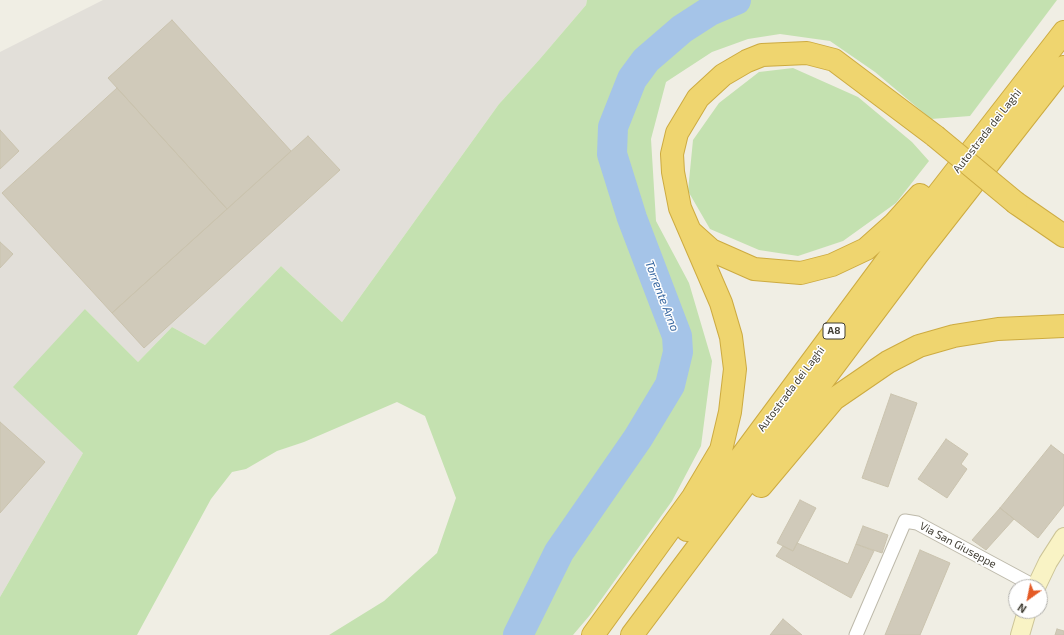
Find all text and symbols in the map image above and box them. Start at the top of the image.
street label: Autostrada dei Laghi [950,86,1024,176]
water label: Torrente Arno [642,259,682,333]
road number: A8 [823,323,845,339]
street label: Autostrada dei Laghi [755,344,827,434]
street label: Via San Giuseppe [917,519,999,571]
north arrow [1008,579,1048,619]
text: N [1015,601,1029,616]

